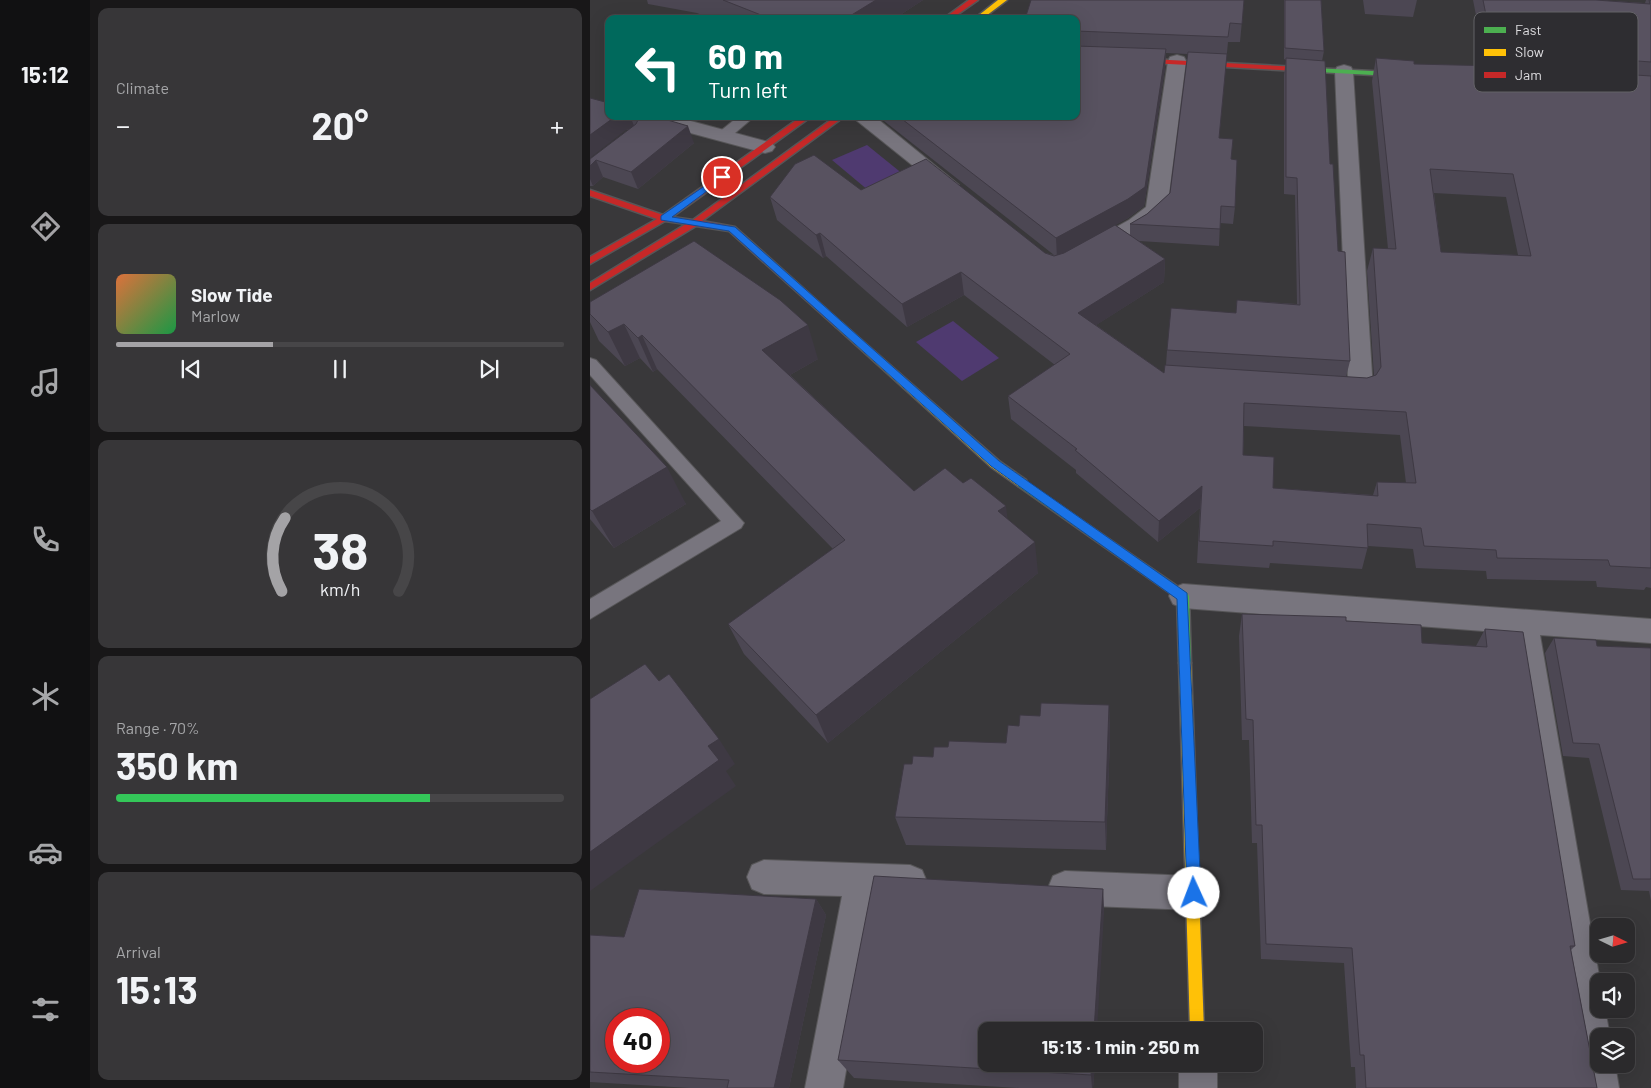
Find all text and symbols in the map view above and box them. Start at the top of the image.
legend [1474,12,1638,92]
text: Fast [1515,21,1541,38]
text: 60 m [708,34,783,76]
icon: left [625,35,690,100]
text: Slow [1515,43,1544,60]
text: 15:12 [21,61,69,87]
text: Jam [1515,66,1542,83]
text: Turn left [708,76,788,102]
text: Climate [116,78,169,97]
text: 20° [311,102,369,148]
text: − [116,108,130,142]
text: + [550,108,564,142]
pin [701,156,743,198]
icon: arrive [708,163,736,191]
icon: directions [28,209,63,244]
text: Slow Tide [191,283,273,306]
text: Marlow [191,306,240,325]
icon: previous [177,355,205,383]
icon: pause [326,355,354,383]
icon: next [475,355,503,383]
icon: music [28,365,63,400]
text: 38 [312,518,368,580]
icon: phone [28,522,63,557]
text: km/h [320,578,360,600]
icon: climate [28,679,63,714]
text: Range · 70% [116,718,200,737]
text: 350 km [116,742,238,788]
icon: car [28,835,63,870]
position arrow [1167,866,1219,918]
north arrow [1590,918,1635,962]
map controls [1590,918,1635,1073]
text: Arrival [116,942,161,961]
text: 15:13 [116,966,198,1012]
button: sound [1590,973,1635,1018]
icon: filters [28,992,63,1027]
speed limit sign: 40 [605,1008,670,1073]
button: layers [1590,1028,1635,1073]
text: 15:13 · 1 min · 250 m [1041,1035,1200,1058]

